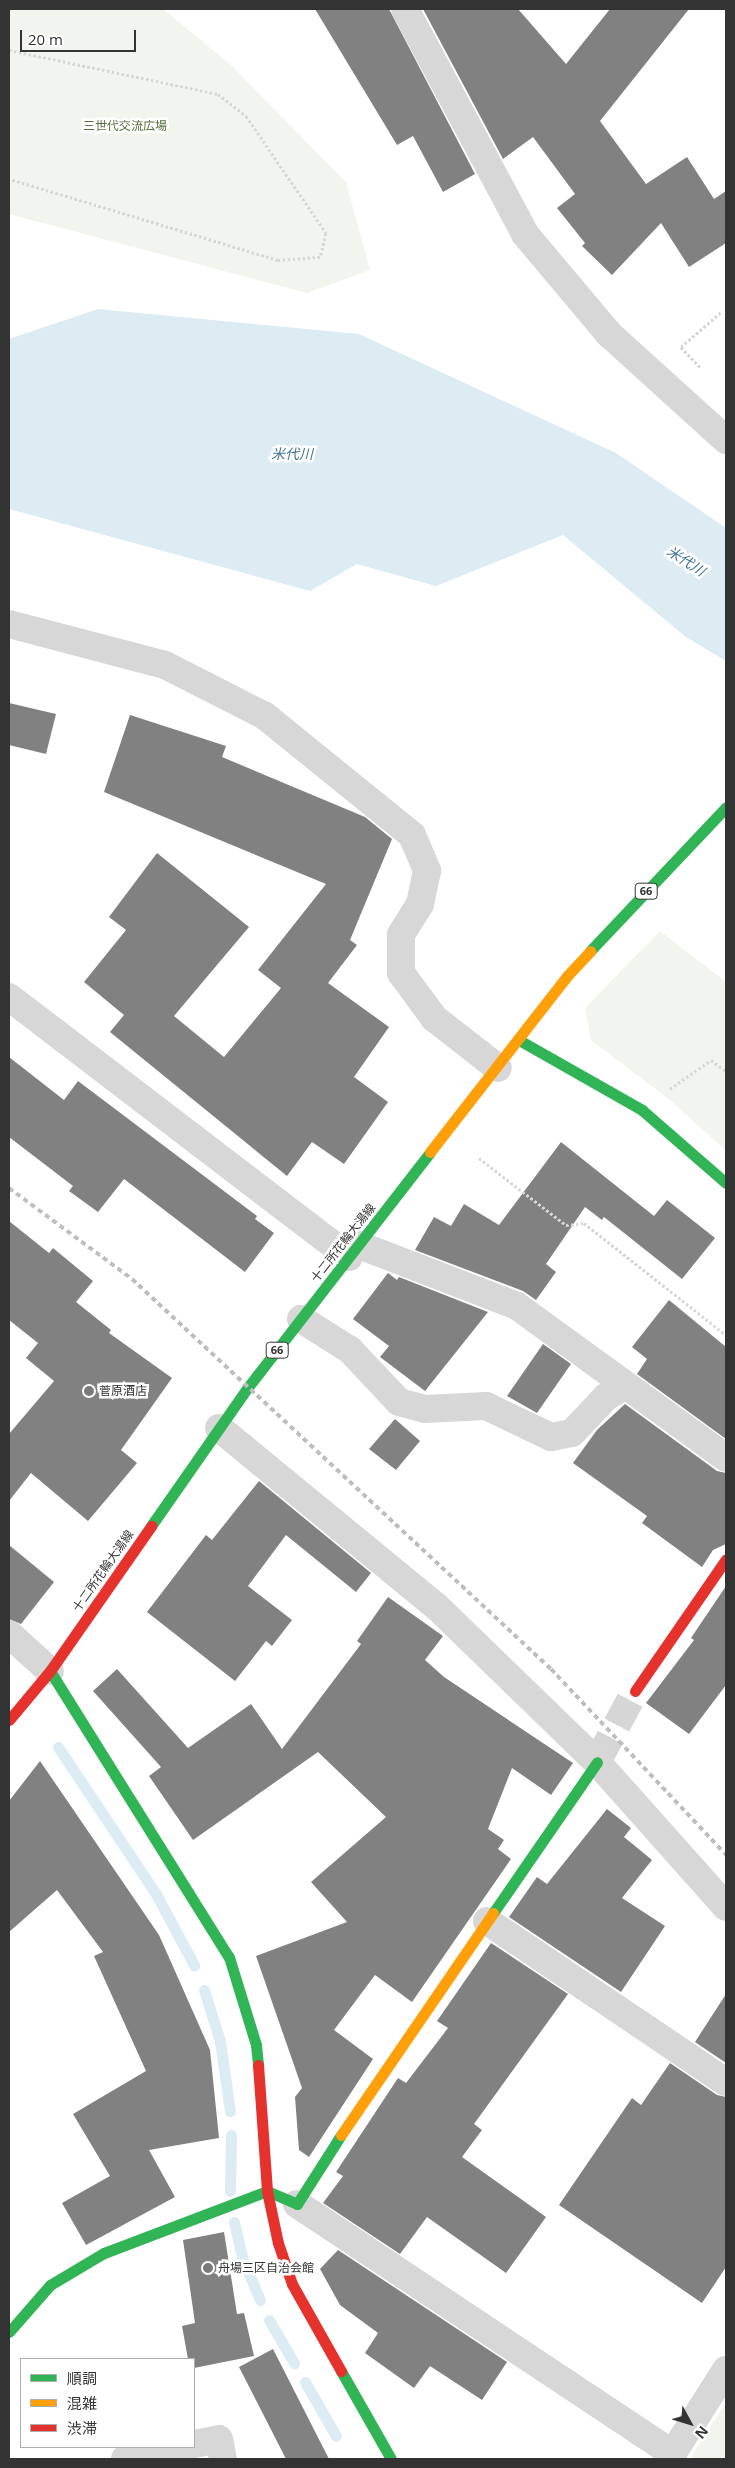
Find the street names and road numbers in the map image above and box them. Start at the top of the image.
road number: 66 [634,882,658,899]
street label: 十二所花輪大湯線 [308,1201,378,1285]
road number: 66 [264,1342,290,1358]
street label: 十二所花輪大湯線 [70,1528,136,1614]

